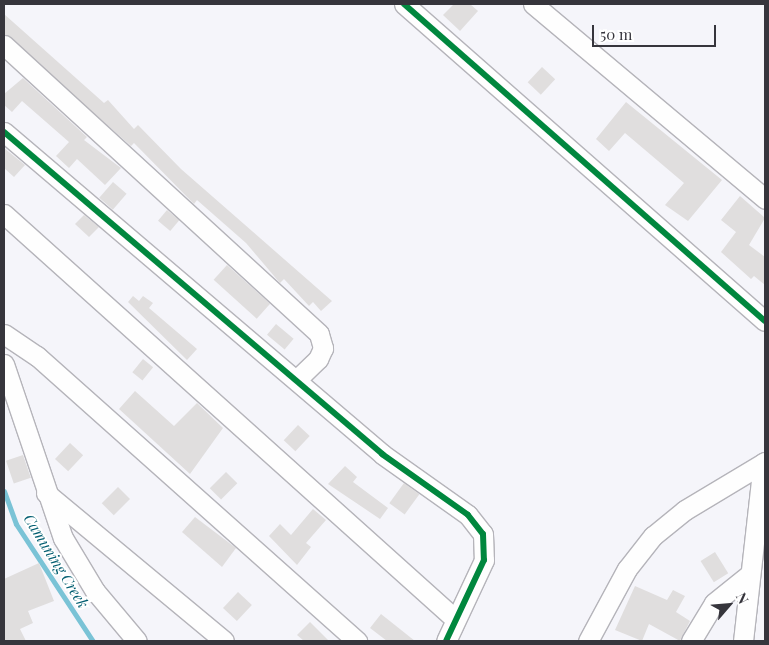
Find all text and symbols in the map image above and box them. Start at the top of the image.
scale bar [594,15,718,47]
text: 50 m [600,24,632,44]
water label: Camuning Creek [20,511,92,611]
north arrow [704,580,754,630]
text: N [732,589,754,607]

